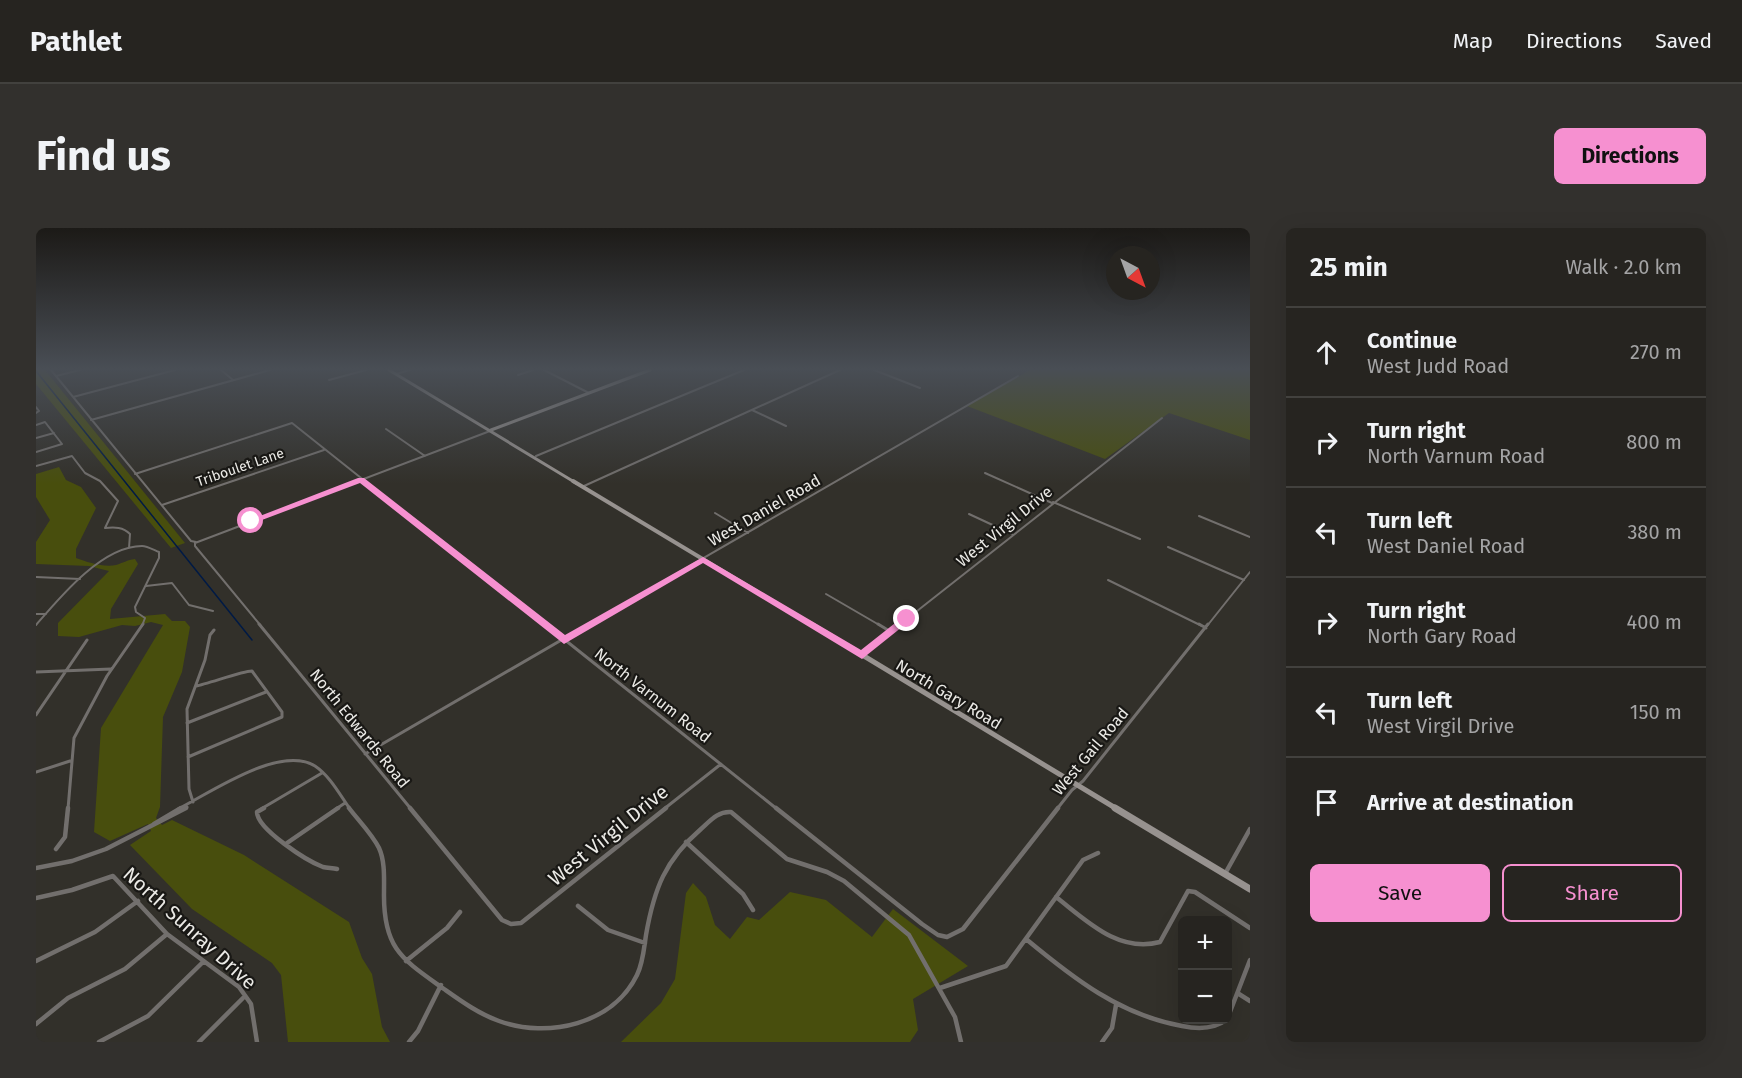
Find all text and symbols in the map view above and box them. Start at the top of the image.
text: Pathlet [30,25,122,58]
text: Map [1453,28,1493,54]
text: Directions [1526,28,1622,54]
text: Saved [1655,28,1712,54]
button: Directions [1554,128,1706,184]
text: Find us [36,131,171,181]
north arrow [1106,246,1160,300]
text: 25 min [1310,252,1388,283]
text: Walk · 2.0 km [1566,255,1682,279]
text: Continue [1367,327,1457,354]
icon: ahead [1310,336,1343,369]
text: 270 m [1630,340,1682,364]
text: West Judd Road [1367,354,1509,378]
text: Turn right [1367,417,1466,444]
icon: right [1310,426,1343,459]
text: 800 m [1626,430,1682,454]
text: North Varnum Road [1367,444,1545,468]
street label: Triboulet Lane [194,445,286,490]
street label: West Daniel Road [705,471,824,550]
street label: West Virgil Drive [953,482,1056,571]
route start [237,507,263,533]
text: Turn left [1367,507,1452,534]
icon: left [1310,516,1343,549]
text: 380 m [1627,520,1682,544]
text: West Daniel Road [1367,534,1525,558]
text: Turn right [1367,597,1466,624]
route end [893,605,919,631]
icon: right [1310,606,1343,639]
text: 400 m [1627,610,1682,634]
text: North Gary Road [1367,624,1517,648]
street label: North Varnum Road [591,644,715,747]
street label: North Gary Road [892,655,1005,733]
street label: North Edwards Road [306,665,413,792]
text: Turn left [1367,687,1452,714]
icon: left [1310,696,1343,729]
text: 150 m [1630,700,1682,724]
street label: West Gail Road [1048,704,1133,799]
text: West Virgil Drive [1367,714,1514,738]
street label: West Virgil Drive [543,779,673,891]
icon: arrive [1310,786,1343,819]
text: Arrive at destination [1367,789,1574,816]
street label: North Sunray Drive [118,862,262,994]
button: Save [1310,864,1490,922]
button: Share [1502,864,1682,922]
map controls [1178,916,1232,1024]
button: + [1178,916,1232,970]
button: − [1178,970,1232,1024]

